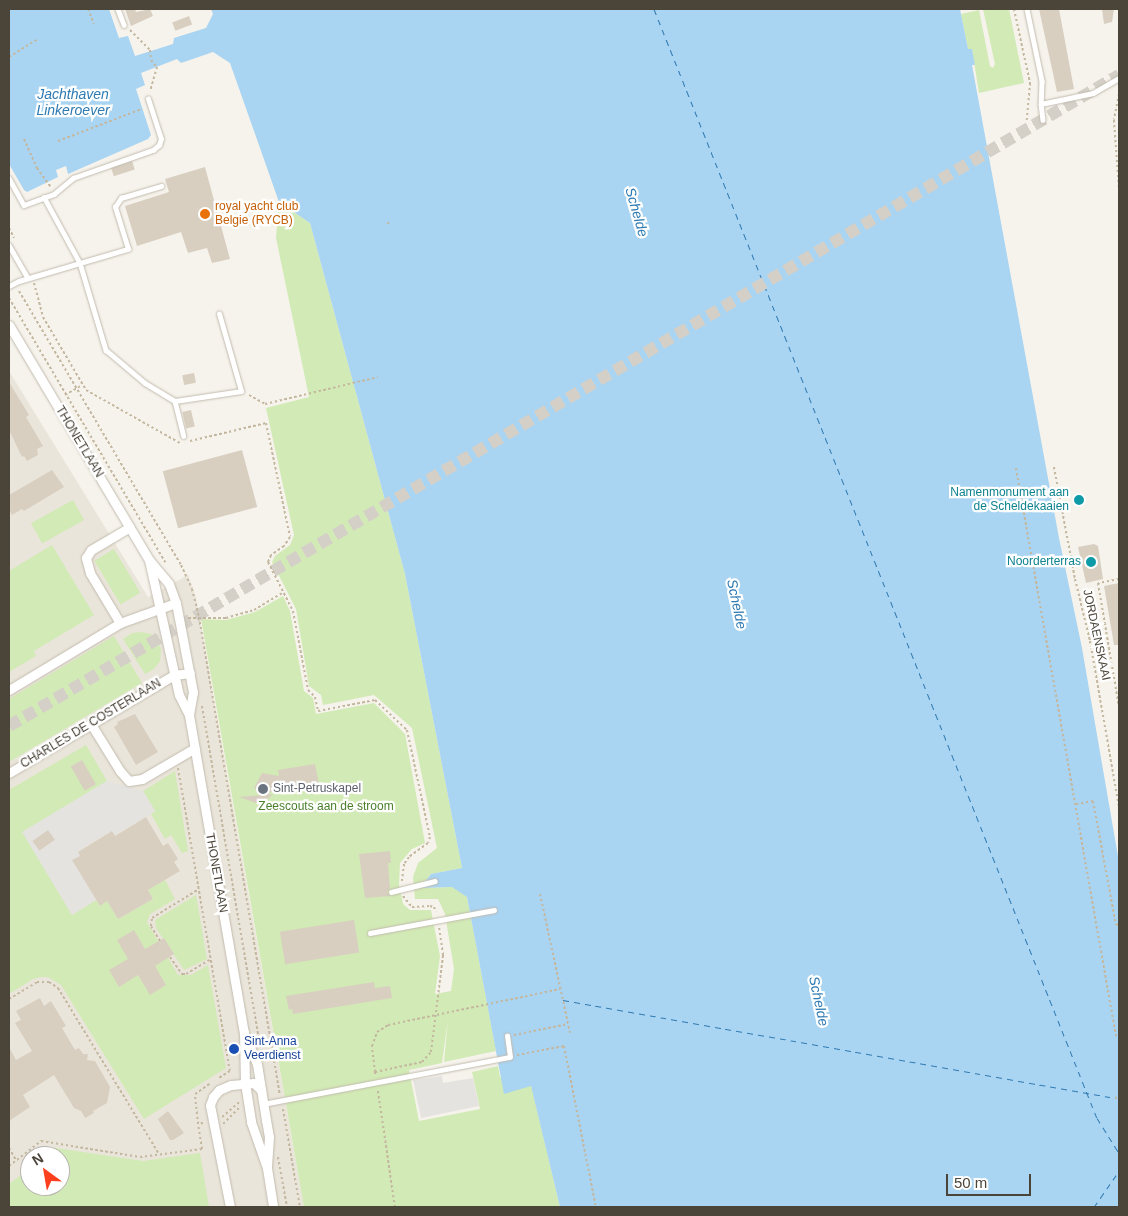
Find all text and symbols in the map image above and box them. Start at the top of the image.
water label: Jachthaven Linkeroever [36,86,110,118]
water label: Schelde [622,185,652,239]
place label: royal yacht club Belgie (RYCB) [215,200,298,228]
marker: royal yacht club Belgie (RYCB) [199,208,211,220]
street label: THONETLAAN [52,404,106,480]
place label: Namenmonument aan de Scheldekaaien [950,486,1069,514]
marker: Namenmonument aan de Scheldekaaien [1073,494,1085,506]
place label: Noorderterras [1007,555,1081,569]
marker: Noorderterras [1085,556,1097,568]
water label: Schelde [724,578,750,630]
street label: JORDAENSKAAI [1079,588,1113,682]
street label: CHARLES DE COSTERLAAN [18,676,164,772]
place label: Sint-Petruskapel [273,782,361,796]
marker: Sint-Petruskapel [257,783,269,795]
park label: Zeescouts aan de stroom [258,800,394,814]
street label: THONETLAAN [202,832,230,914]
water label: Schelde [806,975,832,1027]
place label: Sint-Anna Veerdienst [244,1035,301,1063]
marker: Sint-Anna Veerdienst [228,1043,240,1055]
north arrow [20,1146,70,1196]
text: N [29,1150,46,1169]
scale bar [948,1164,1033,1196]
text: 50 m [954,1174,987,1191]

